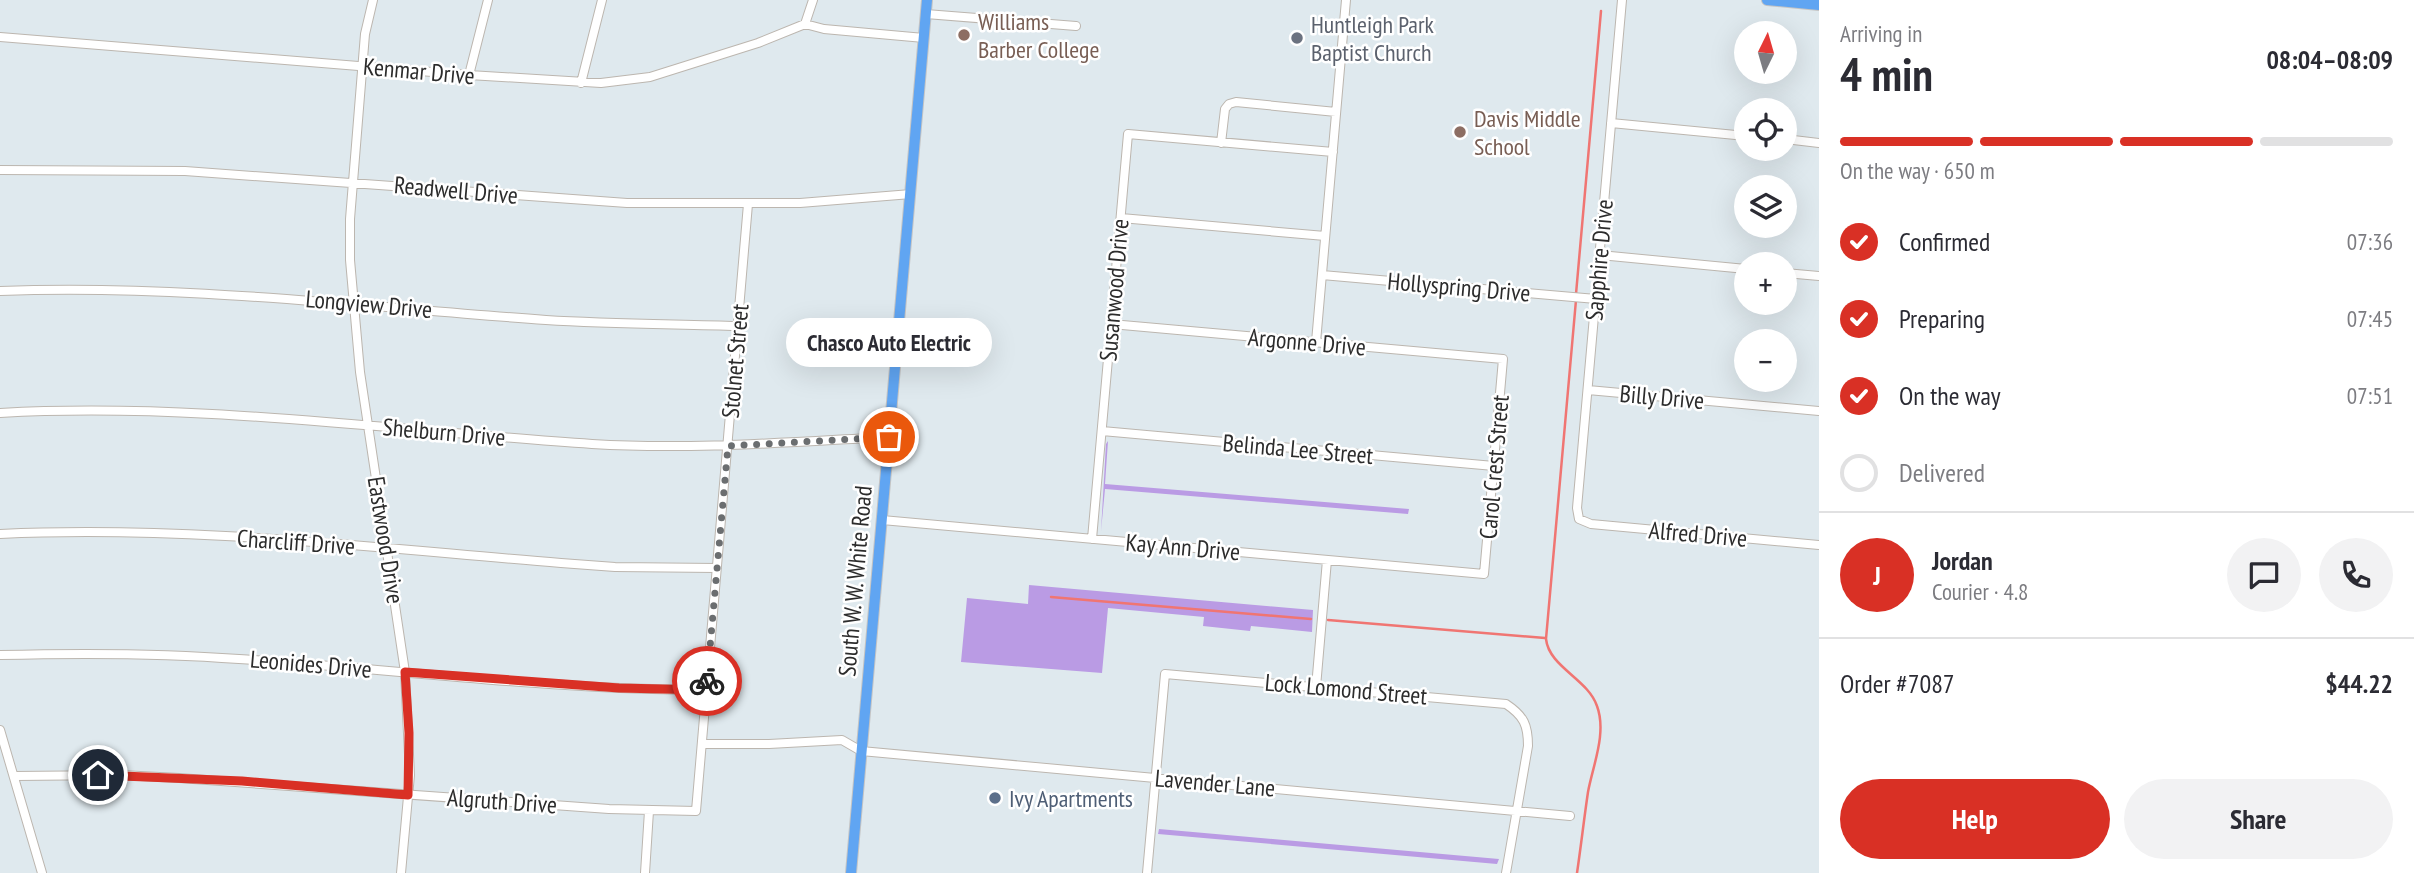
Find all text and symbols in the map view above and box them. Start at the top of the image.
place label: Williams Barber College [978,6,1099,65]
place label: Huntleigh Park Baptist Church [1311,9,1434,68]
text: Arriving in [1840,19,1922,48]
north arrow [1734,21,1797,84]
map controls [1734,21,1797,392]
marker: Williams Barber College [956,27,972,43]
marker: Huntleigh Park Baptist Church [1289,30,1305,46]
text: 08:04–08:09 [2266,43,2393,76]
text: 4 min [1840,44,1933,104]
street label: Kenmar Drive [362,51,476,91]
button: locate [1734,98,1797,161]
place label: Davis Middle School [1474,103,1581,162]
marker: Davis Middle School [1452,124,1468,140]
text: On the way · 650 m [1840,156,1995,185]
street label: Readwell Drive [393,169,519,211]
button: layers [1734,175,1797,238]
street label: Sapphire Drive [1578,198,1620,322]
street label: Susanwood Drive [1092,218,1136,362]
icon: check [1840,223,1878,261]
text: Confirmed [1899,225,1990,258]
text: 07:36 [2347,227,2393,256]
button: + [1734,252,1797,315]
street label: Hollyspring Drive [1386,265,1532,309]
street label: Longview Drive [304,283,434,325]
icon: check [1840,300,1878,338]
street label: Stolnet Street [715,302,755,419]
text: Preparing [1899,302,1985,335]
text: 07:45 [2347,304,2393,333]
callout: Chasco Auto Electric [786,318,992,367]
street label: Argonne Drive [1247,321,1367,363]
text: Chasco Auto Electric [807,328,971,357]
button: − [1734,329,1797,392]
icon: check [1840,377,1878,415]
street label: Billy Drive [1618,378,1706,416]
text: On the way [1899,379,2001,412]
text: 07:51 [2347,381,2393,410]
street label: Carol Crest Street [1472,393,1516,540]
pin [859,407,919,467]
street label: Shelburn Drive [381,411,507,453]
icon: bag [870,418,908,456]
street label: Belinda Lee Street [1221,427,1375,471]
text: Delivered [1899,456,1985,489]
street label: Eastwood Drive [361,474,411,606]
street label: South W. W. White Road [831,484,879,678]
street label: Alfred Drive [1647,514,1749,554]
street label: Charcliff Drive [236,522,356,562]
street label: Kay Ann Drive [1124,527,1242,567]
button: chat [2227,538,2301,612]
button: phone [2319,538,2393,612]
text: Jordan [1932,544,1993,577]
text: J [1873,559,1881,592]
text: Courier · 4.8 [1932,577,2028,606]
street label: Leonides Drive [249,643,373,685]
courier [672,646,742,716]
icon: bike [688,662,726,700]
street label: Lock Lomond Street [1264,666,1429,712]
text: Order #7087 [1840,667,1955,700]
text: $44.22 [2325,667,2393,700]
pin [68,745,128,805]
icon: home [79,756,117,794]
street label: Lavender Lane [1154,762,1276,804]
button: Help [1840,779,2110,859]
button: Share [2124,779,2393,859]
street label: Algruth Drive [446,782,558,820]
place label: Ivy Apartments [1009,783,1133,814]
marker: Ivy Apartments [987,790,1003,806]

